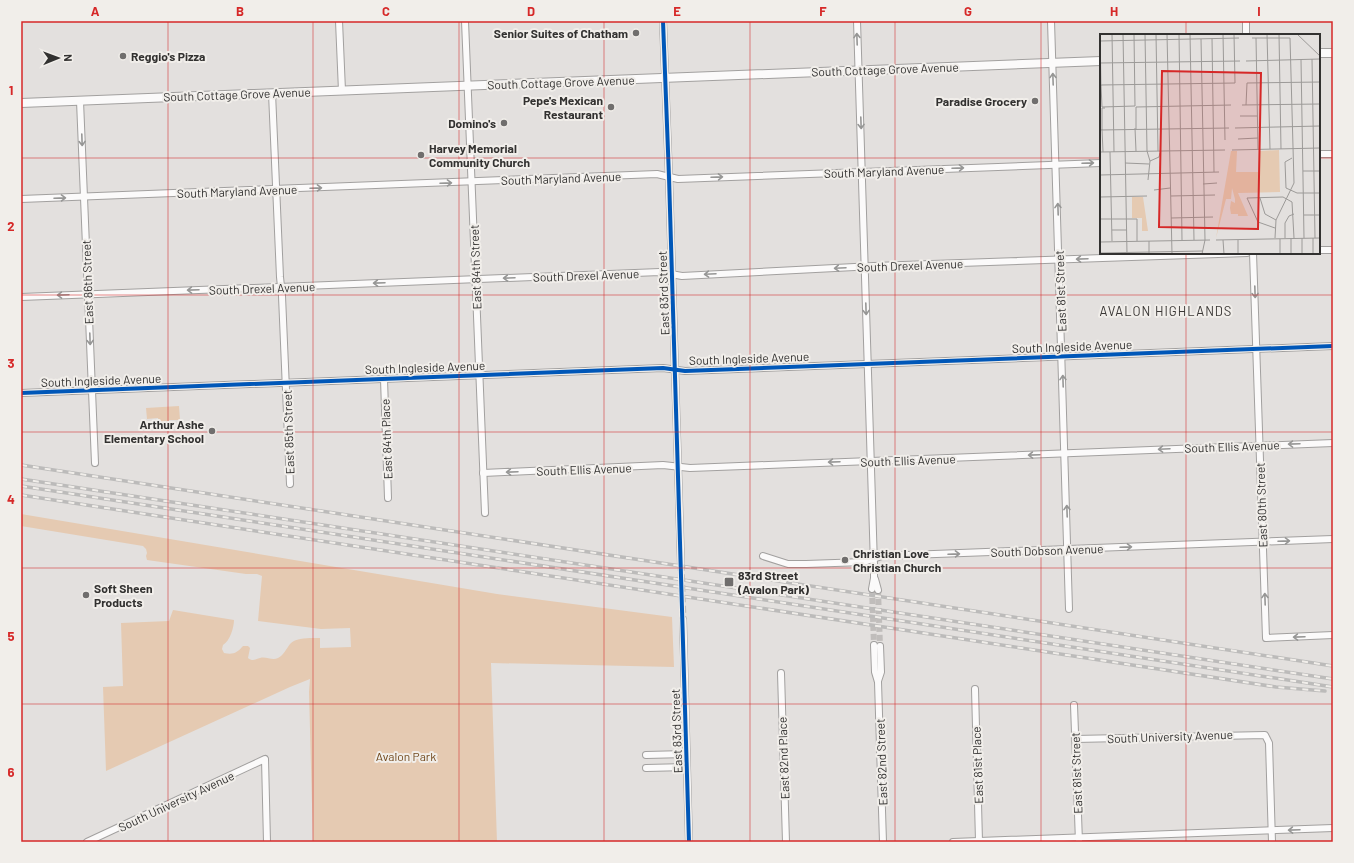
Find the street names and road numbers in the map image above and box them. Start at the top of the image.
street label: South Cottage Grove Avenue [811,59,959,79]
street label: South Cottage Grove Avenue [487,72,635,92]
street label: South Cottage Grove Avenue [163,84,311,104]
street label: South Maryland Avenue [824,162,944,180]
street label: South Maryland Avenue [501,169,621,187]
street label: South Maryland Avenue [177,182,297,200]
street label: East 84th Street [467,224,483,310]
street label: East 86th Street [79,240,95,324]
street label: East 81st Street [1052,250,1068,332]
street label: East 83rd Street [655,251,671,335]
street label: South Drexel Avenue [857,256,963,274]
street label: South Drexel Avenue [533,266,639,284]
street label: South Drexel Avenue [209,279,315,297]
street label: South Ingleside Avenue [1012,337,1132,355]
street label: South Ingleside Avenue [689,349,809,367]
street label: South Ingleside Avenue [365,358,485,376]
street label: South Ingleside Avenue [41,371,161,389]
street label: East 85th Street [280,390,296,474]
street label: East 84th Place [378,398,394,480]
street label: South Ellis Avenue [1184,437,1280,455]
street label: South Ellis Avenue [860,451,956,469]
street label: South Ellis Avenue [536,460,632,478]
street label: East 80th Street [1253,462,1269,548]
street label: South Dobson Avenue [990,541,1104,559]
street label: East 83rd Street [668,689,684,773]
street label: East 82nd Place [775,717,791,799]
street label: East 82nd Street [872,718,890,806]
street label: East 81st Place [969,726,985,804]
street label: South University Avenue [1107,727,1233,745]
street label: East 81st Street [1068,732,1084,814]
street label: South University Avenue [116,768,236,834]

